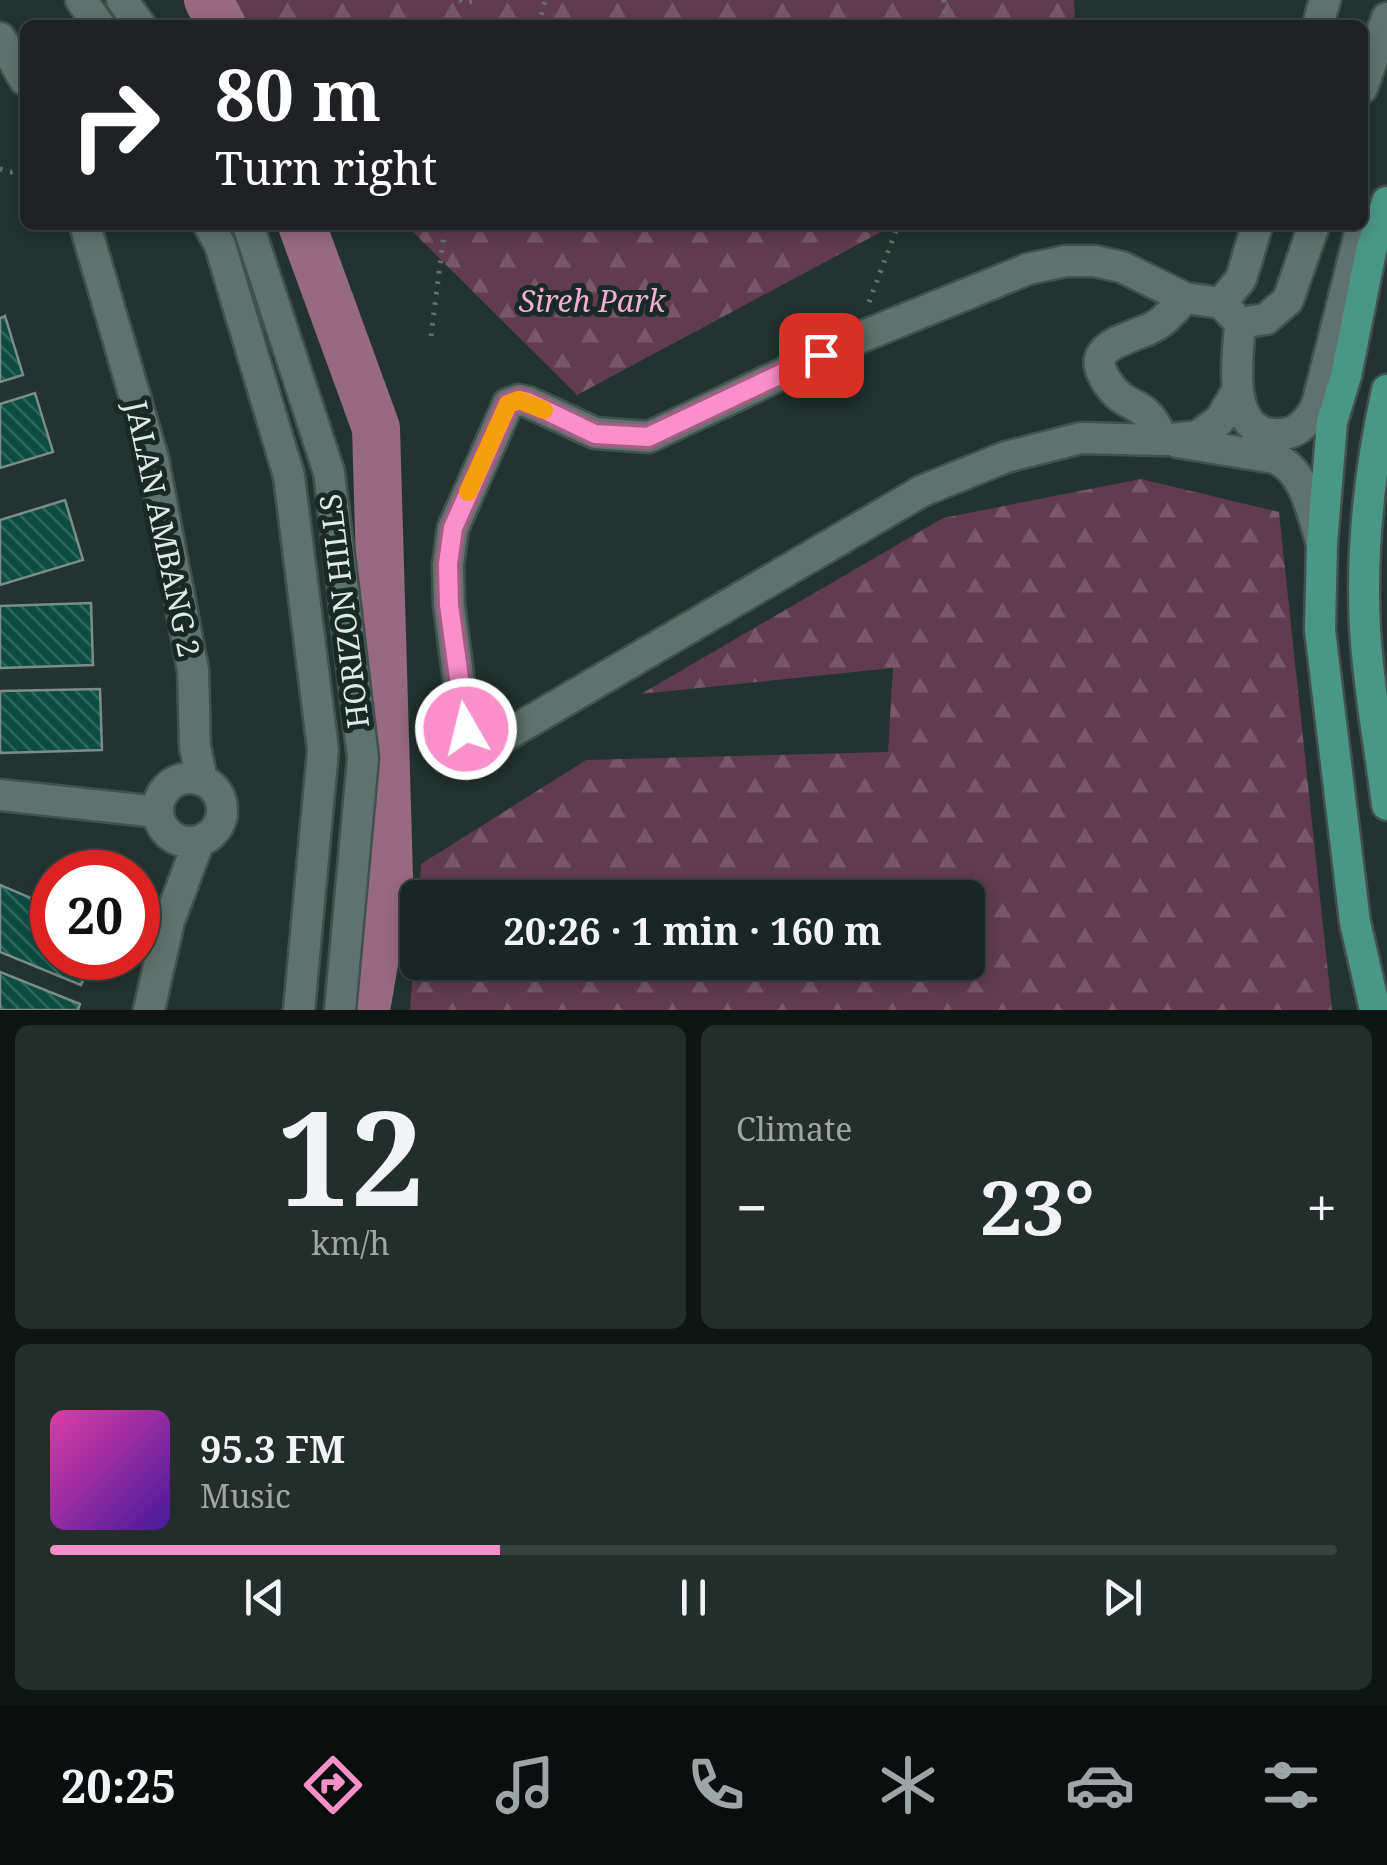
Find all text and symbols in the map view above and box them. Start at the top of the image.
text: 80 m [215,46,381,142]
icon: right [50,60,180,190]
text: Turn right [215,137,437,198]
park label: Sireh Park [519,280,666,321]
pin [779,313,864,398]
icon: arrive [794,328,849,383]
street label: JALAN AMBANG 2 [116,396,211,660]
street label: HORIZON HILLS [309,492,378,731]
position arrow [414,677,518,781]
speed limit sign: 20 [30,850,160,980]
text: 20:26 · 1 min · 160 m [503,904,882,956]
text: 12 [277,1067,424,1244]
text: Climate [736,1107,852,1150]
text: 23° [980,1155,1094,1257]
text: − [736,1169,768,1244]
text: + [1306,1169,1337,1244]
text: km/h [311,1221,390,1264]
text: 95.3 FM [200,1422,345,1474]
text: Music [200,1474,291,1517]
icon: previous [237,1570,292,1625]
icon: pause [666,1570,721,1625]
icon: next [1095,1570,1150,1625]
icon: directions [298,1750,368,1820]
icon: music [490,1750,560,1820]
icon: phone [681,1750,751,1820]
icon: climate [873,1750,943,1820]
icon: car [1065,1750,1135,1820]
icon: filters [1256,1750,1326,1820]
text: 20:25 [61,1755,176,1816]

